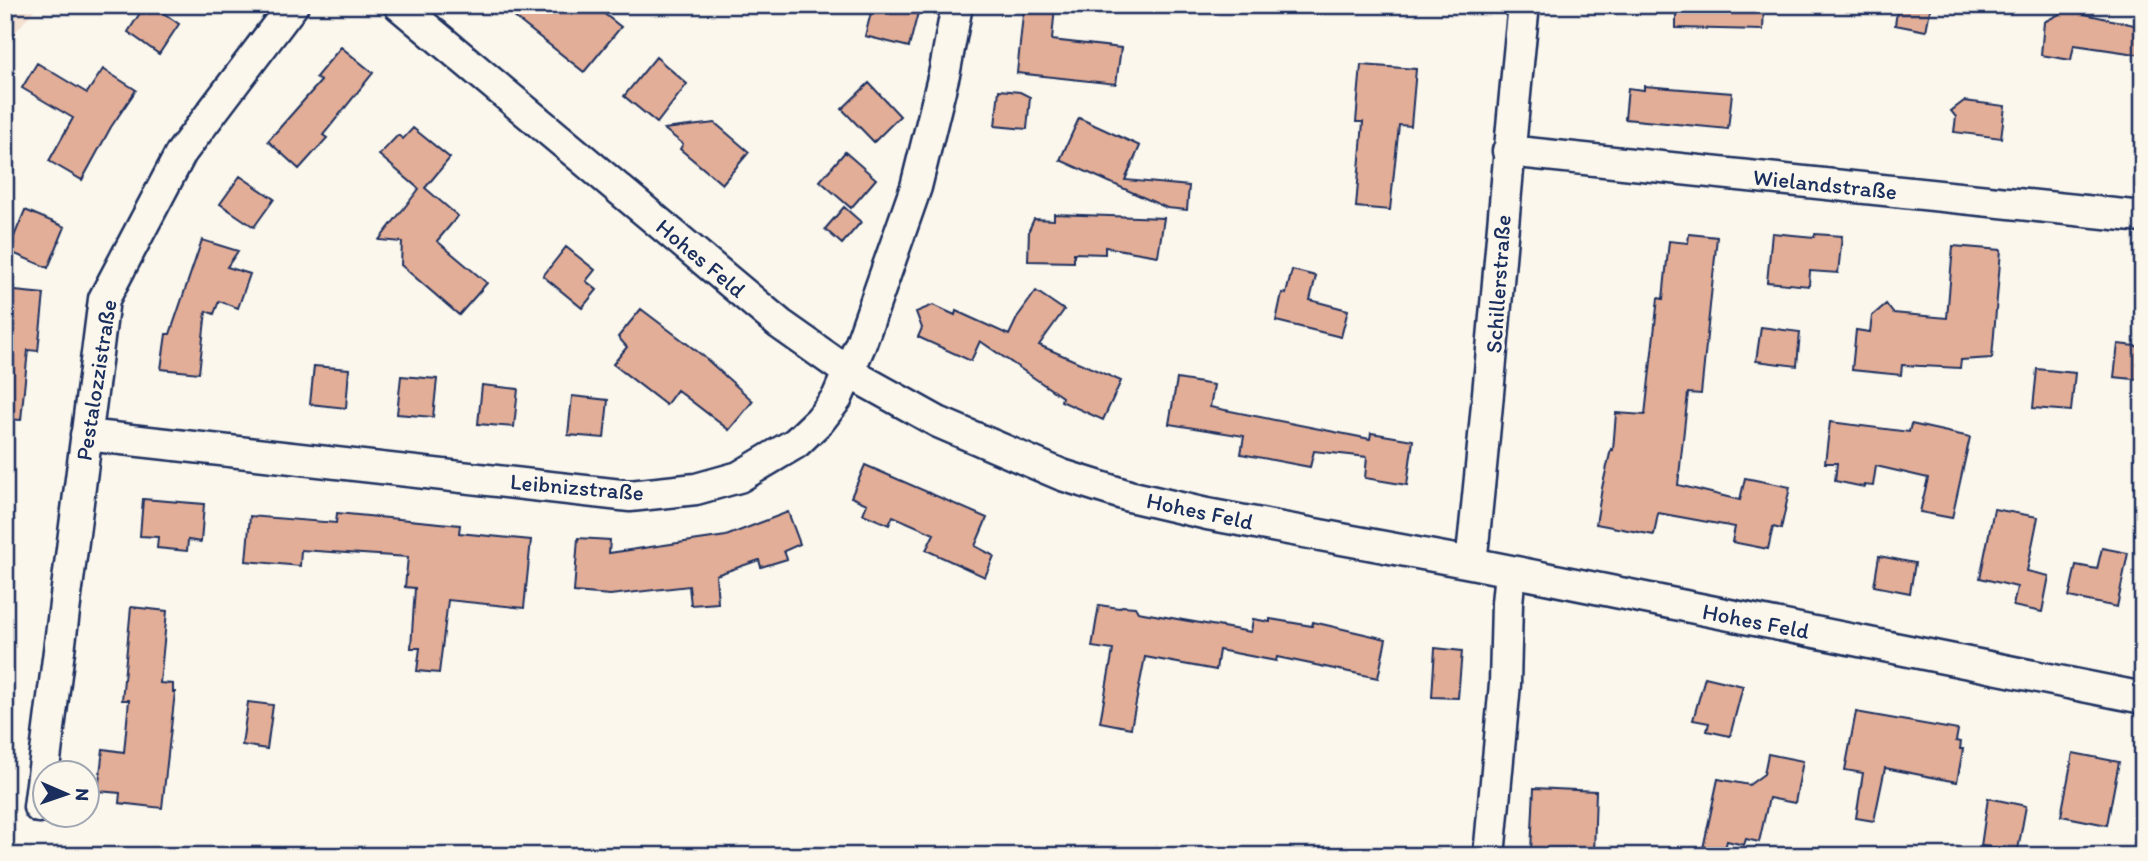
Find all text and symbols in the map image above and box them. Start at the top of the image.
street label: Wielandstraße [1752,163,1898,205]
street label: Hohes Feld [650,212,752,304]
street label: Schillerstraße [1479,214,1517,354]
street label: Pestalozzistraße [69,297,123,463]
street label: Leibnizstraße [509,467,645,507]
street label: Hohes Feld [1144,486,1256,536]
street label: Hohes Feld [1700,597,1812,645]
north arrow [32,760,102,830]
text: N [71,788,94,801]

